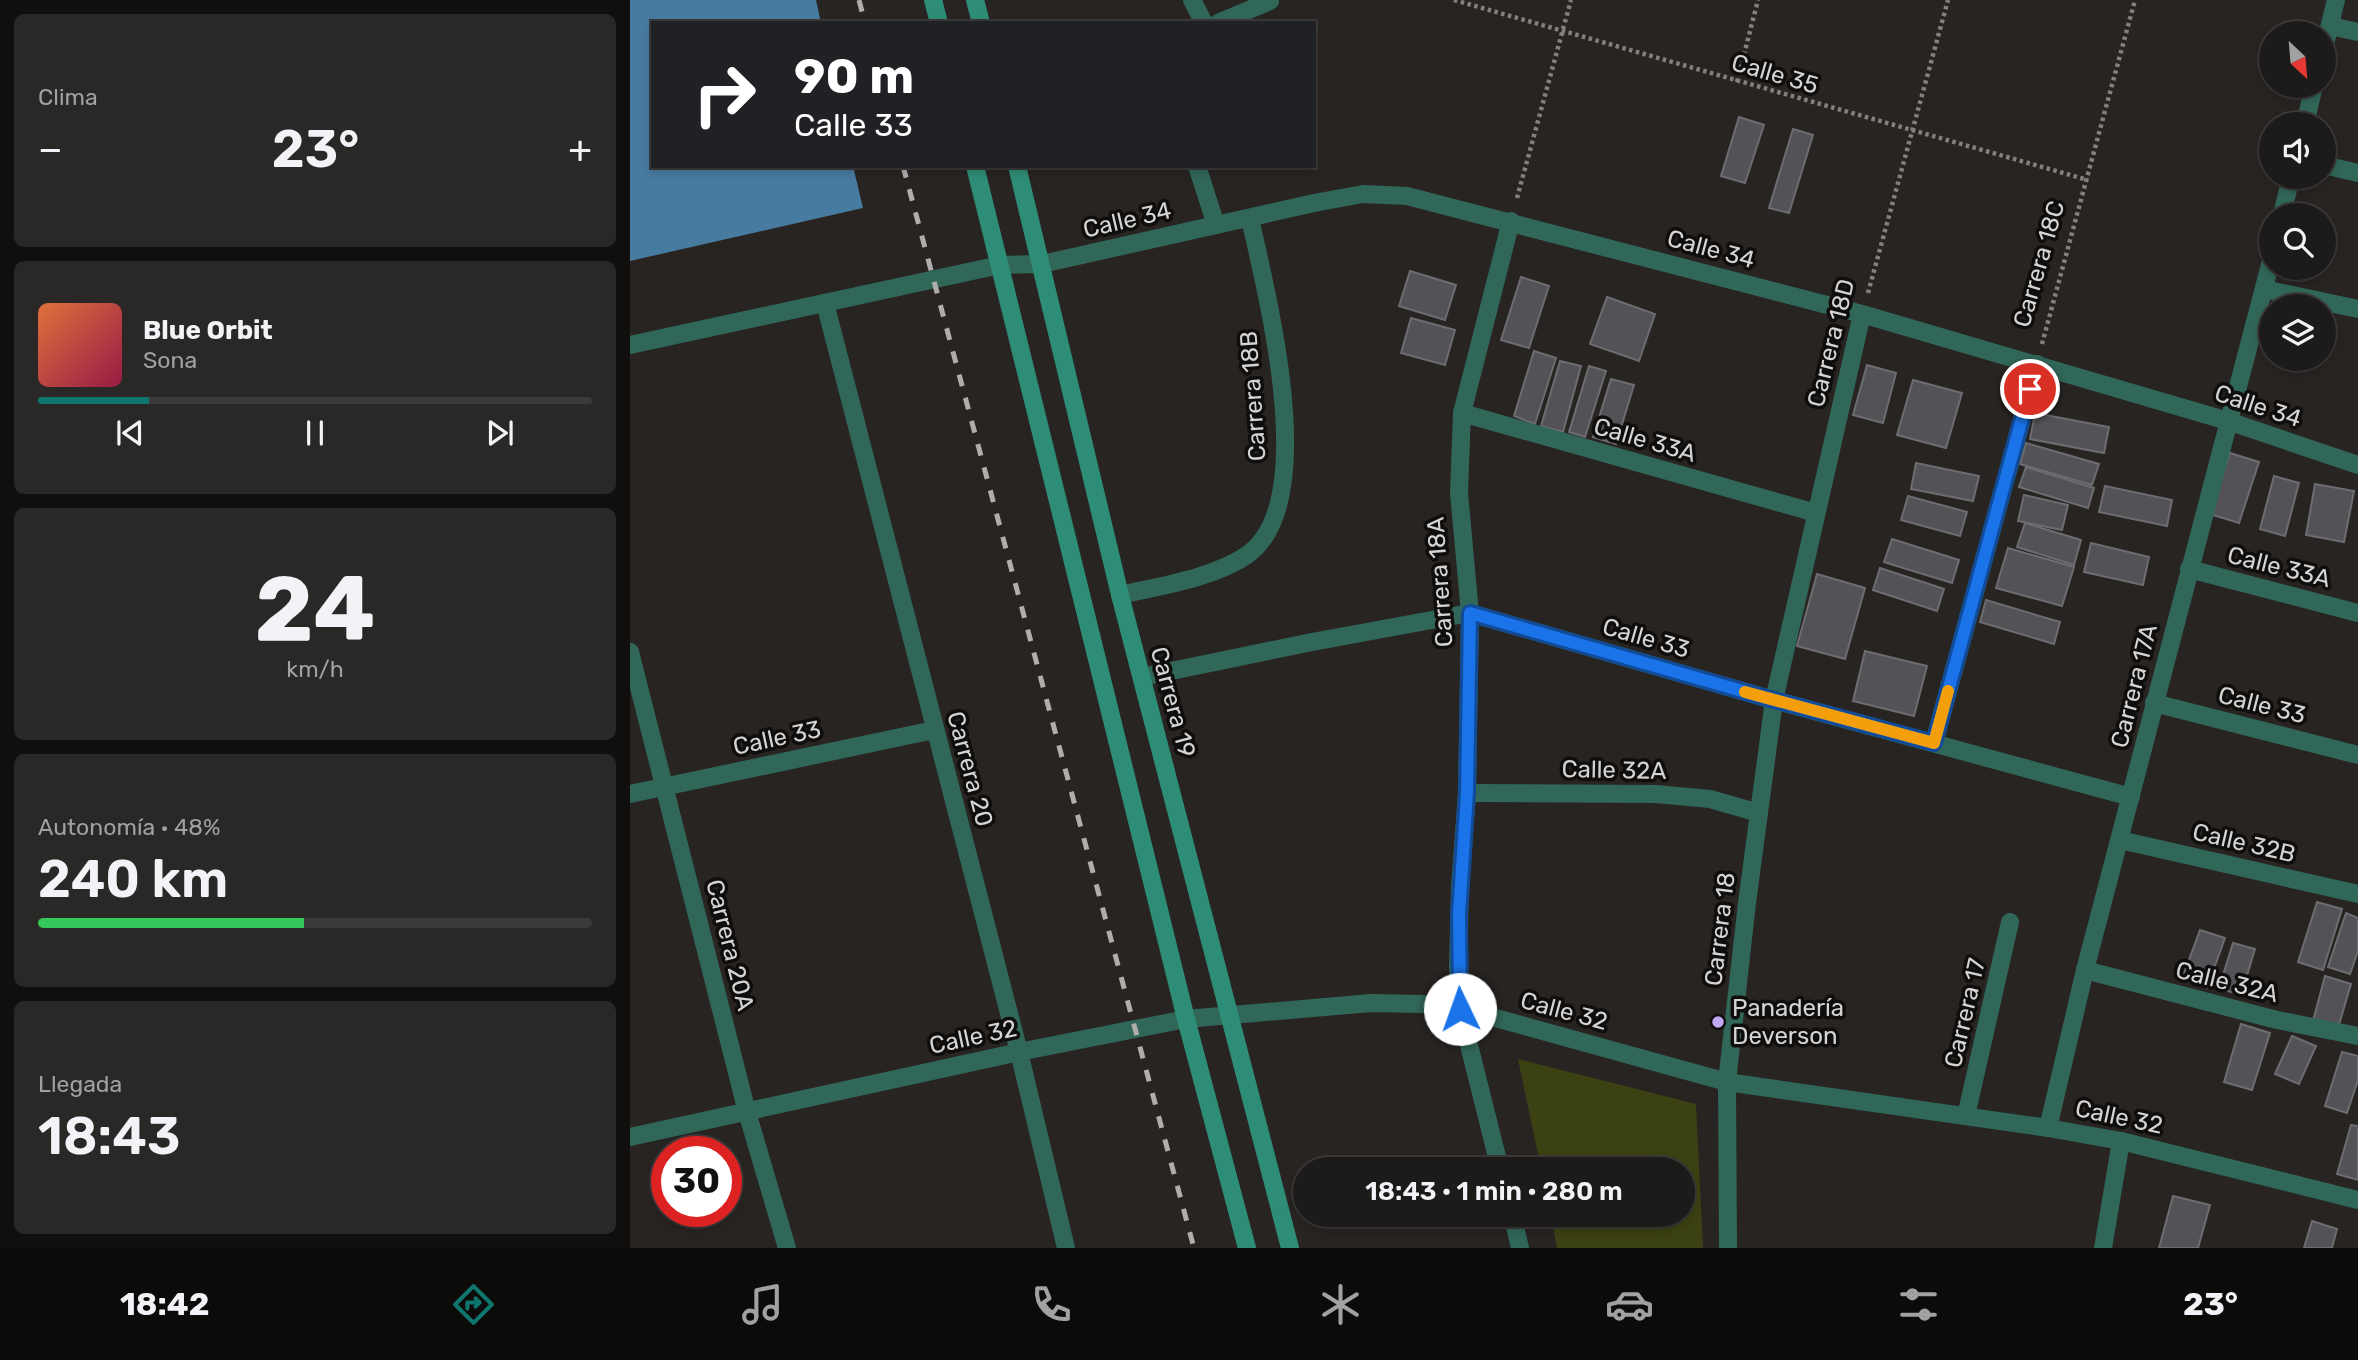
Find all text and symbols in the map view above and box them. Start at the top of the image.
north arrow [2259,21,2336,98]
map controls [2259,21,2336,371]
text: 90 m [794,47,914,105]
street label: Calle 35 [1728,48,1822,100]
icon: right [679,49,770,140]
text: Clima [38,83,98,111]
text: Calle 33 [794,106,913,144]
button: sound [2259,112,2336,189]
text: 23° [272,118,359,180]
text: − [38,126,63,172]
text: + [568,126,592,172]
street label: Calle 34 [1080,196,1174,244]
street label: Carrera 18C [2008,198,2070,330]
button: search [2259,203,2336,280]
street label: Calle 34 [1664,224,1758,274]
street label: Carrera 18D [1802,276,1860,410]
button: layers [2259,294,2336,371]
text: Blue Orbit [143,315,273,346]
street label: Carrera 18B [1234,330,1272,462]
text: Sona [143,346,197,374]
pin [2000,359,2060,419]
icon: arrive [2011,370,2049,408]
street label: Calle 34 [2211,379,2305,433]
street label: Calle 33A [1591,412,1699,468]
icon: previous [111,414,149,452]
icon: pause [296,414,334,452]
icon: next [481,414,519,452]
street label: Carrera 18A [1421,516,1459,648]
street label: Calle 33A [2225,541,2333,593]
text: 24 [255,555,375,663]
street label: Calle 33 [1599,612,1693,664]
street label: Carrera 17A [2105,621,2163,751]
street label: Carrera 19 [1145,644,1201,760]
text: km/h [286,655,344,683]
street label: Calle 33 [2215,681,2309,729]
street label: Carrera 20 [941,708,999,830]
street label: Calle 33 [731,715,823,761]
street label: Calle 32A [1561,755,1667,785]
text: Autonomía · 48% [38,813,220,841]
street label: Calle 32B [2190,818,2298,868]
text: 240 km [38,848,228,910]
street label: Carrera 18 [1699,871,1741,987]
street label: Carrera 20A [700,877,760,1013]
street label: Carrera 17 [1939,956,1991,1070]
street label: Calle 32A [2173,956,2281,1008]
position arrow [1423,972,1497,1046]
street label: Calle 32 [1518,986,1610,1036]
place label: Panadería Deverson [1732,994,1844,1050]
street label: Calle 32 [927,1014,1019,1060]
marker: Panadería Deverson [1710,1014,1726,1030]
text: Llegada [38,1070,122,1098]
street label: Calle 32 [2073,1094,2165,1140]
text: 18:43 [38,1105,180,1167]
speed limit sign: 30 [651,1136,742,1227]
text: 18:43 · 1 min · 280 m [1365,1176,1623,1207]
icon: directions [449,1280,498,1329]
icon: music [738,1280,787,1329]
icon: phone [1027,1280,1076,1329]
icon: climate [1316,1280,1365,1329]
icon: car [1605,1280,1654,1329]
icon: filters [1894,1280,1943,1329]
text: 18:42 [120,1285,210,1323]
text: 23° [2183,1285,2238,1323]

